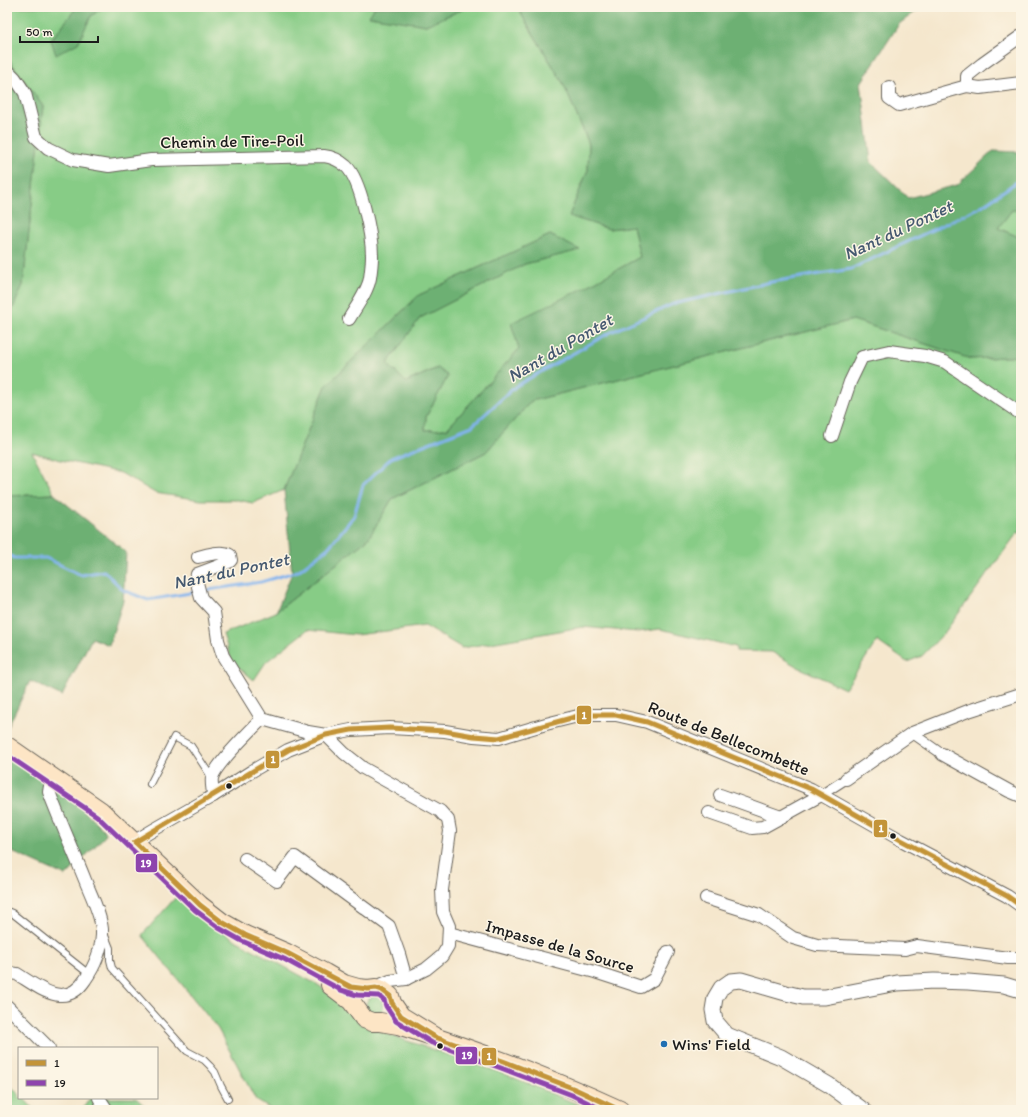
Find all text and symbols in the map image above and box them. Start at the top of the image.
scale bar [20,18,98,44]
text: 50 m [26,25,52,39]
street label: Chemin de Tire-Poil [160,130,304,152]
water label: Nant du Pontet [840,194,958,265]
water label: Nant du Pontet [503,308,618,387]
water label: Nant du Pontet [171,548,293,594]
street label: Route de Bellecombette [645,696,813,780]
line badge: 1 [576,705,592,725]
text: 1 [581,709,587,722]
line badge: 1 [265,750,280,769]
text: 1 [270,753,276,766]
unlabelled marker [224,781,234,791]
line badge: 1 [873,819,888,838]
text: 1 [878,822,884,835]
unlabelled marker [888,831,898,841]
line badge: 19 [135,853,158,873]
text: 19 [141,857,152,870]
street label: Impasse de la Source [483,915,637,977]
place label: Wins' Field [672,1034,751,1054]
marker: Wins' Field [659,1039,669,1049]
unlabelled marker [435,1041,445,1051]
line badge: 19 [455,1046,478,1065]
legend [18,1047,158,1099]
line badge: 1 [481,1047,497,1066]
text: 19 [462,1049,473,1062]
text: 1 [486,1050,492,1063]
text: 1 [54,1056,60,1070]
text: 19 [54,1076,66,1090]

